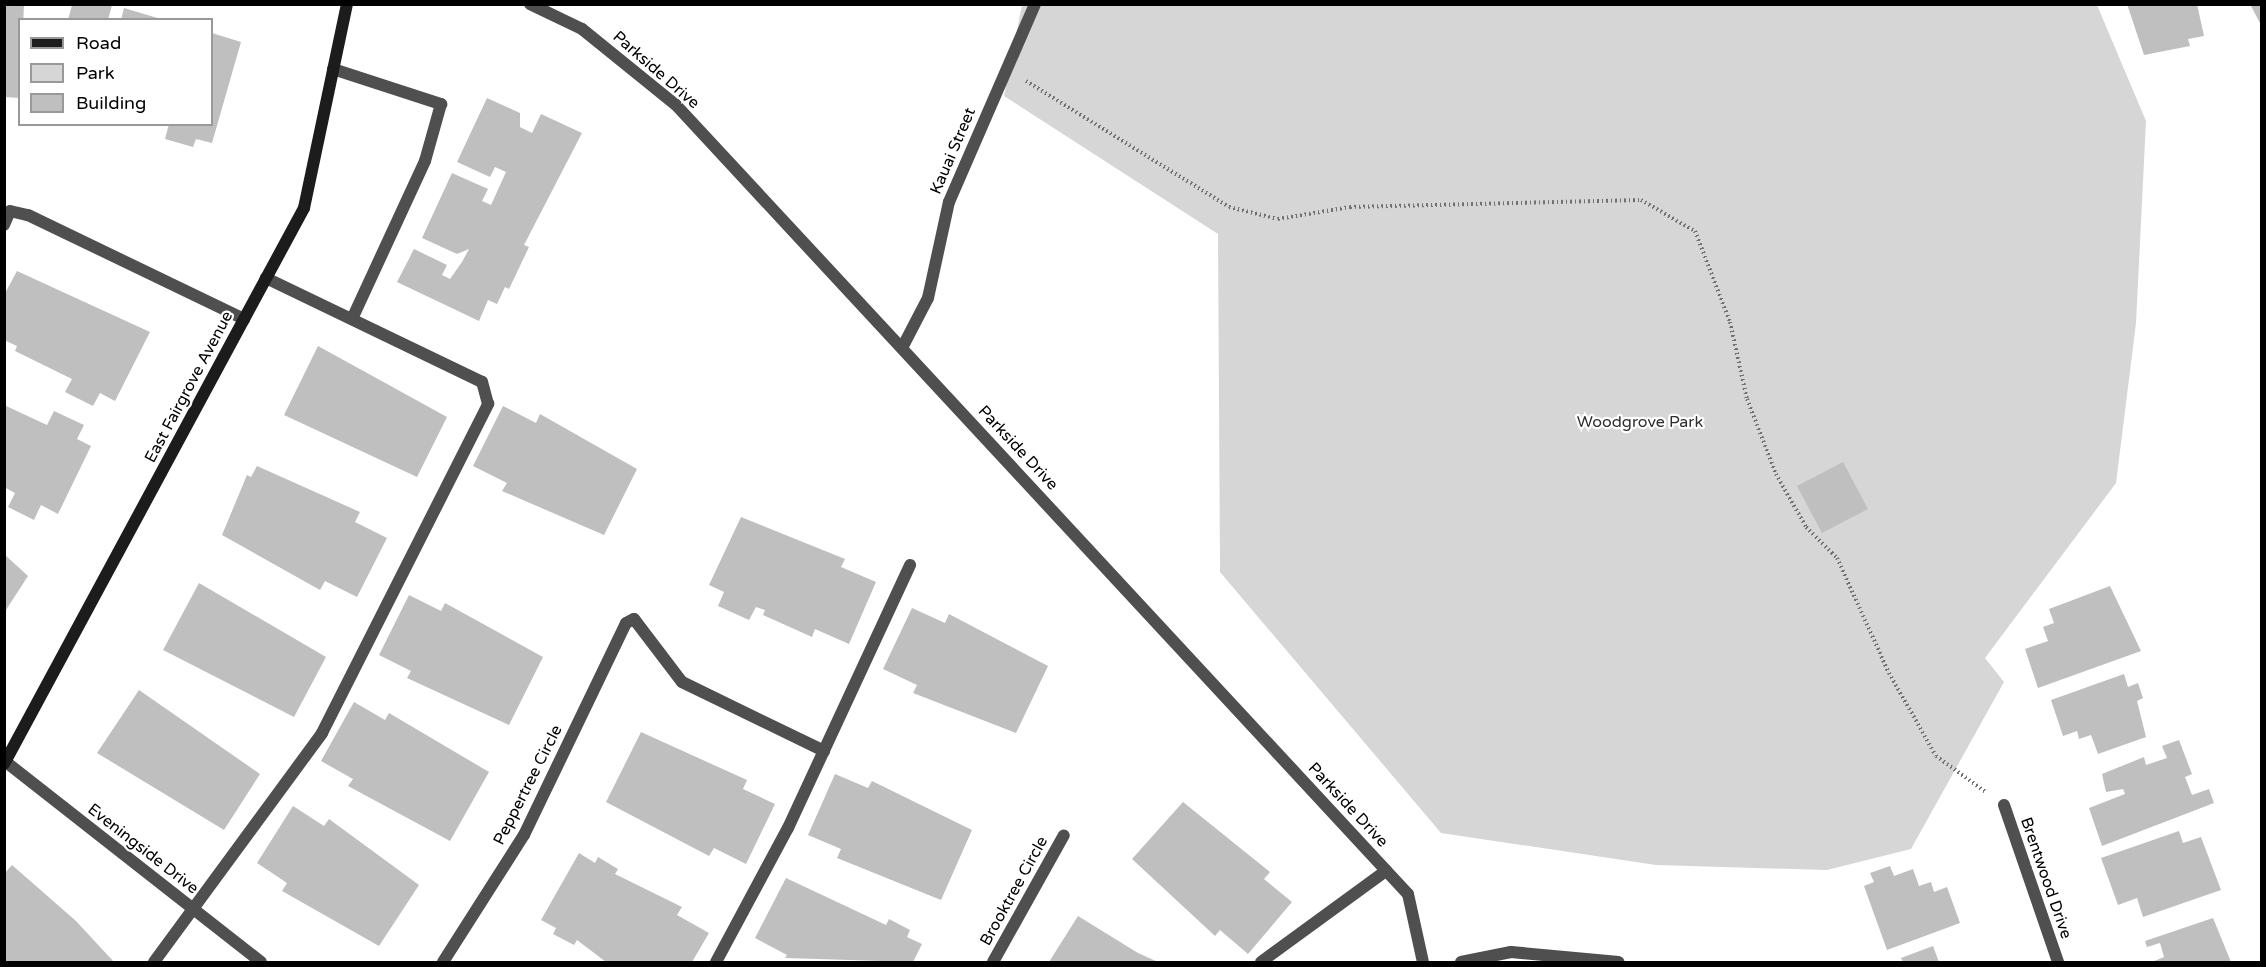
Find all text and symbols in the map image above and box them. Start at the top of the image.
legend [18,18,213,126]
street label: Parkside Drive [609,27,703,113]
text: Road [76,32,121,54]
text: Park [76,62,114,84]
text: Building [76,92,146,114]
street label: Kauai Street [926,105,980,197]
street label: East Fairgrove Avenue [141,308,237,466]
street label: Parkside Drive [974,402,1062,494]
park label: Woodgrove Park [1577,412,1703,432]
street label: Peppertree Circle [490,722,566,848]
street label: Parkside Drive [1304,759,1392,851]
street label: Eveningside Drive [84,800,202,898]
street label: Brentwood Drive [2016,815,2076,941]
street label: Brooktree Circle [976,833,1052,949]

